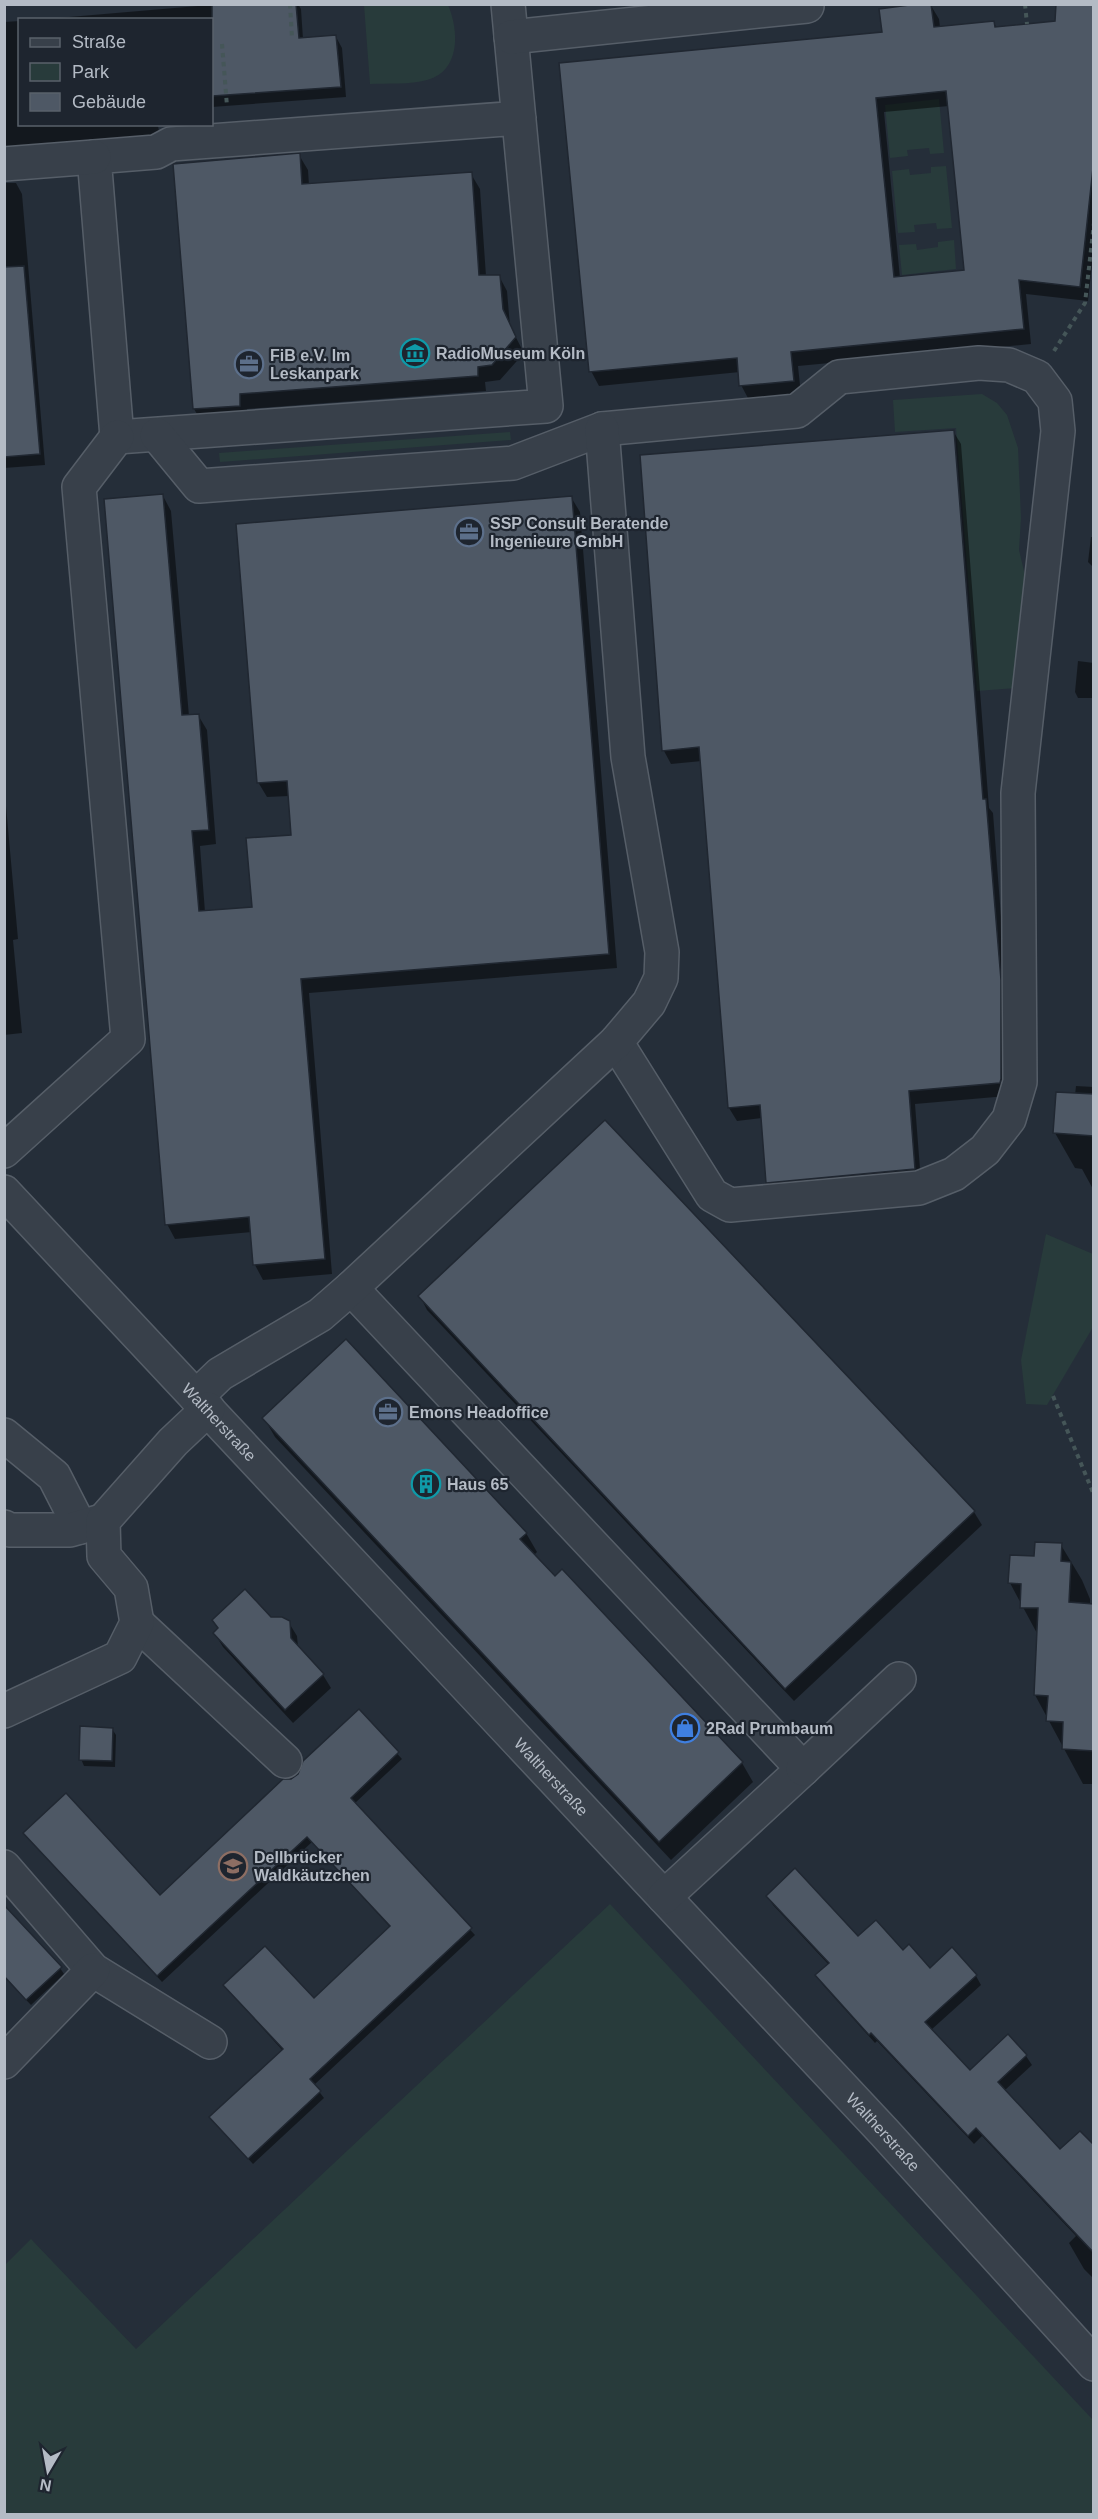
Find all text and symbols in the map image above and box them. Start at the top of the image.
legend [18,18,213,126]
text: Straße [72,32,126,52]
text: Park [72,62,110,82]
text: Gebäude [72,92,146,112]
museum icon: RadioMuseum Köln [399,337,431,369]
place label: RadioMuseum Köln [436,345,585,362]
place label: FiB e.V. Im Leskanpark [270,347,359,382]
office icon: FiB e.V. Im Leskanpark [233,348,265,380]
place label: SSP Consult Beratende Ingenieure GmbH [490,515,669,550]
office icon: SSP Consult Beratende Ingenieure GmbH [453,516,485,548]
street label: Waltherstraße [179,1380,259,1465]
office icon: Emons Headoffice [372,1396,404,1428]
place label: Emons Headoffice [409,1404,549,1421]
building icon: Haus 65 [410,1468,442,1500]
place label: Haus 65 [447,1476,508,1493]
shop icon: 2Rad Prumbaum [669,1712,701,1744]
place label: 2Rad Prumbaum [706,1720,833,1737]
street label: Waltherstraße [511,1735,591,1819]
place label: Dellbrücker Waldkäutzchen [254,1849,370,1884]
school or university icon: Dellbrücker Waldkäutzchen [217,1850,249,1882]
street label: Waltherstraße [843,2090,923,2175]
north arrow [18,2441,78,2501]
text: N [38,2476,53,2495]

